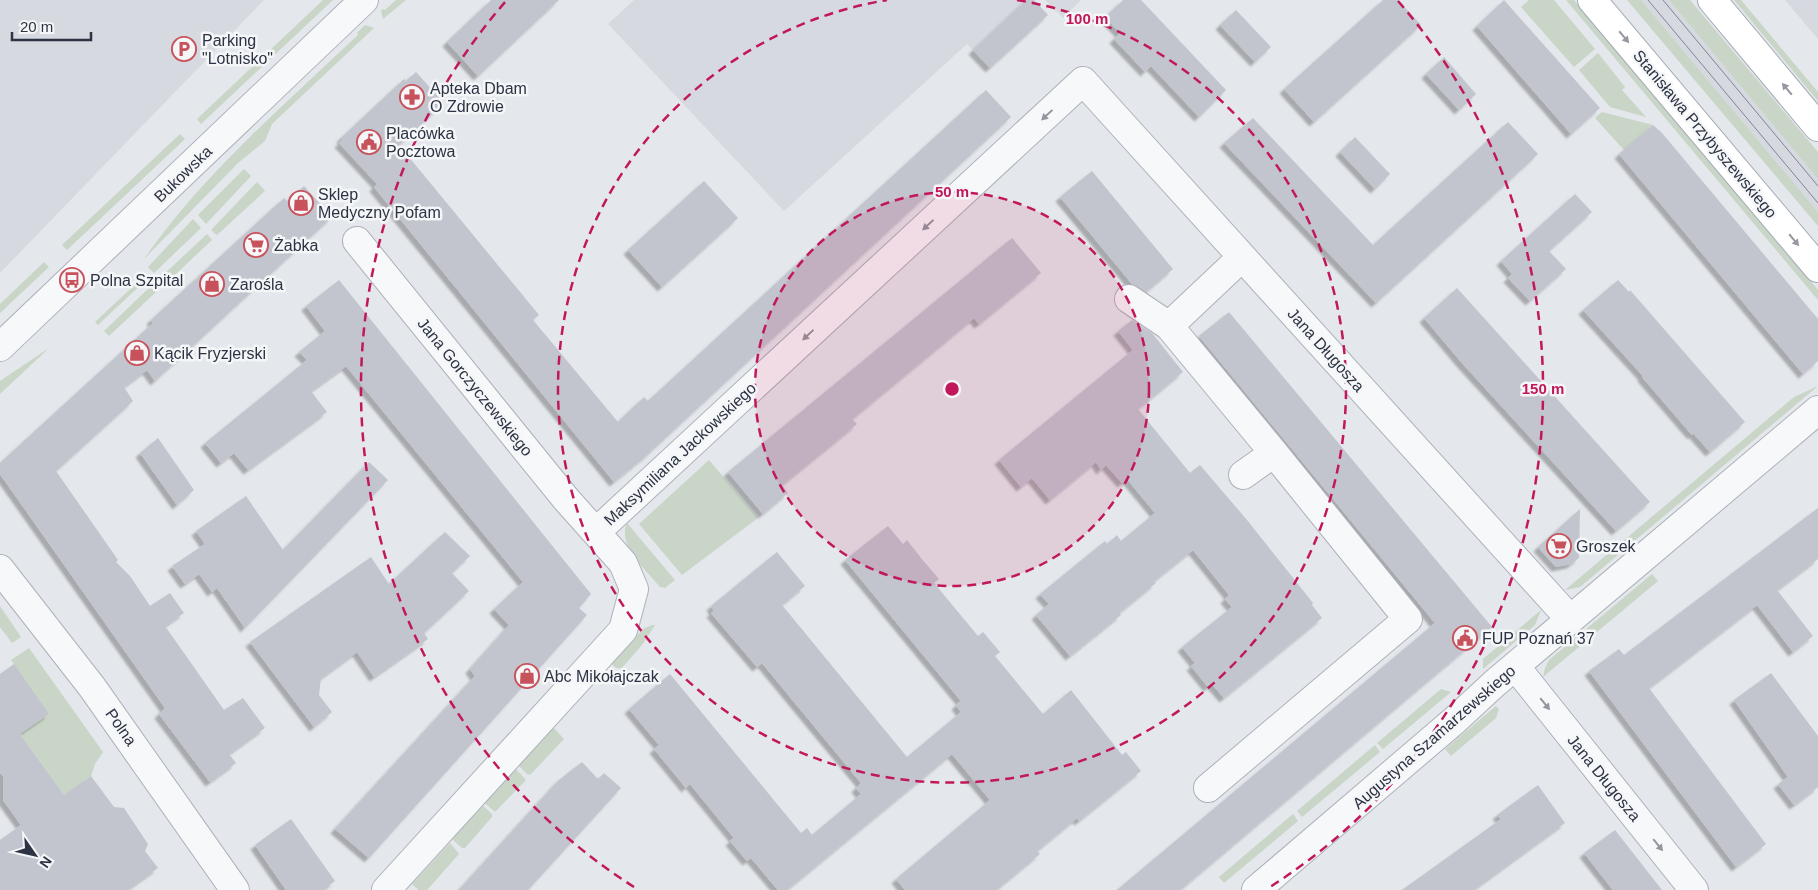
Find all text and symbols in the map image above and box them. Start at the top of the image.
scale bar [12,10,91,42]
text: 100 m [1066,10,1108,27]
text: 20 m [20,18,53,35]
one-way arrow [1618,31,1629,44]
place label: Parking "Lotnisko" [202,32,273,67]
parking icon: Parking "Lotnisko" [171,36,197,62]
street label: Stanisława Przybyszewskiego [1630,47,1780,221]
place label: Apteka Dbam O Zdrowie [430,80,527,115]
one-way arrow [1782,83,1793,95]
pharmacy icon: Apteka Dbam O Zdrowie [399,84,425,110]
one-way arrow [1041,109,1053,121]
place label: Placówka Pocztowa [386,125,455,160]
public building icon: Placówka Pocztowa [356,129,382,155]
street label: Bukowska [151,142,215,205]
text: 50 m [935,183,969,200]
place label: Sklep Medyczny Pofam [318,186,441,221]
shop icon: Sklep Medyczny Pofam [288,190,314,216]
one-way arrow [922,219,934,231]
supermarket icon: Żabka [243,232,269,258]
one-way arrow [1789,234,1800,247]
place label: Żabka [274,236,319,254]
bus stop icon: Polna Szpital [59,267,85,293]
shop icon: Zarośla [199,271,225,297]
place label: Polna Szpital [90,272,183,289]
place label: Zarośla [230,276,283,293]
street label: Jana Długosza [1284,305,1368,395]
street label: Jana Gorczyczewskiego [414,315,536,459]
one-way arrow [803,329,815,341]
shop icon: Kącik Fryzjerski [124,340,150,366]
place label: Kącik Fryzjerski [154,345,266,362]
street label: Maksymiliana Jackowskiego [601,379,759,529]
centre of rings [943,380,961,398]
text: 150 m [1522,380,1564,397]
supermarket icon: Groszek [1546,533,1572,559]
place label: Groszek [1576,538,1637,555]
public building icon: FUP Poznań 37 [1452,625,1478,651]
place label: FUP Poznań 37 [1482,630,1595,647]
street label: Augustyna Szamarzewskiego [1349,662,1519,812]
shop icon: Abc Mikołajczak [514,663,540,689]
place label: Abc Mikołajczak [544,668,660,685]
one-way arrow [1540,697,1551,710]
street label: Polna [102,705,140,749]
street label: Jana Długosza [1564,732,1644,825]
north arrow [10,830,60,880]
one-way arrow [1652,838,1663,851]
text: N [36,854,55,871]

